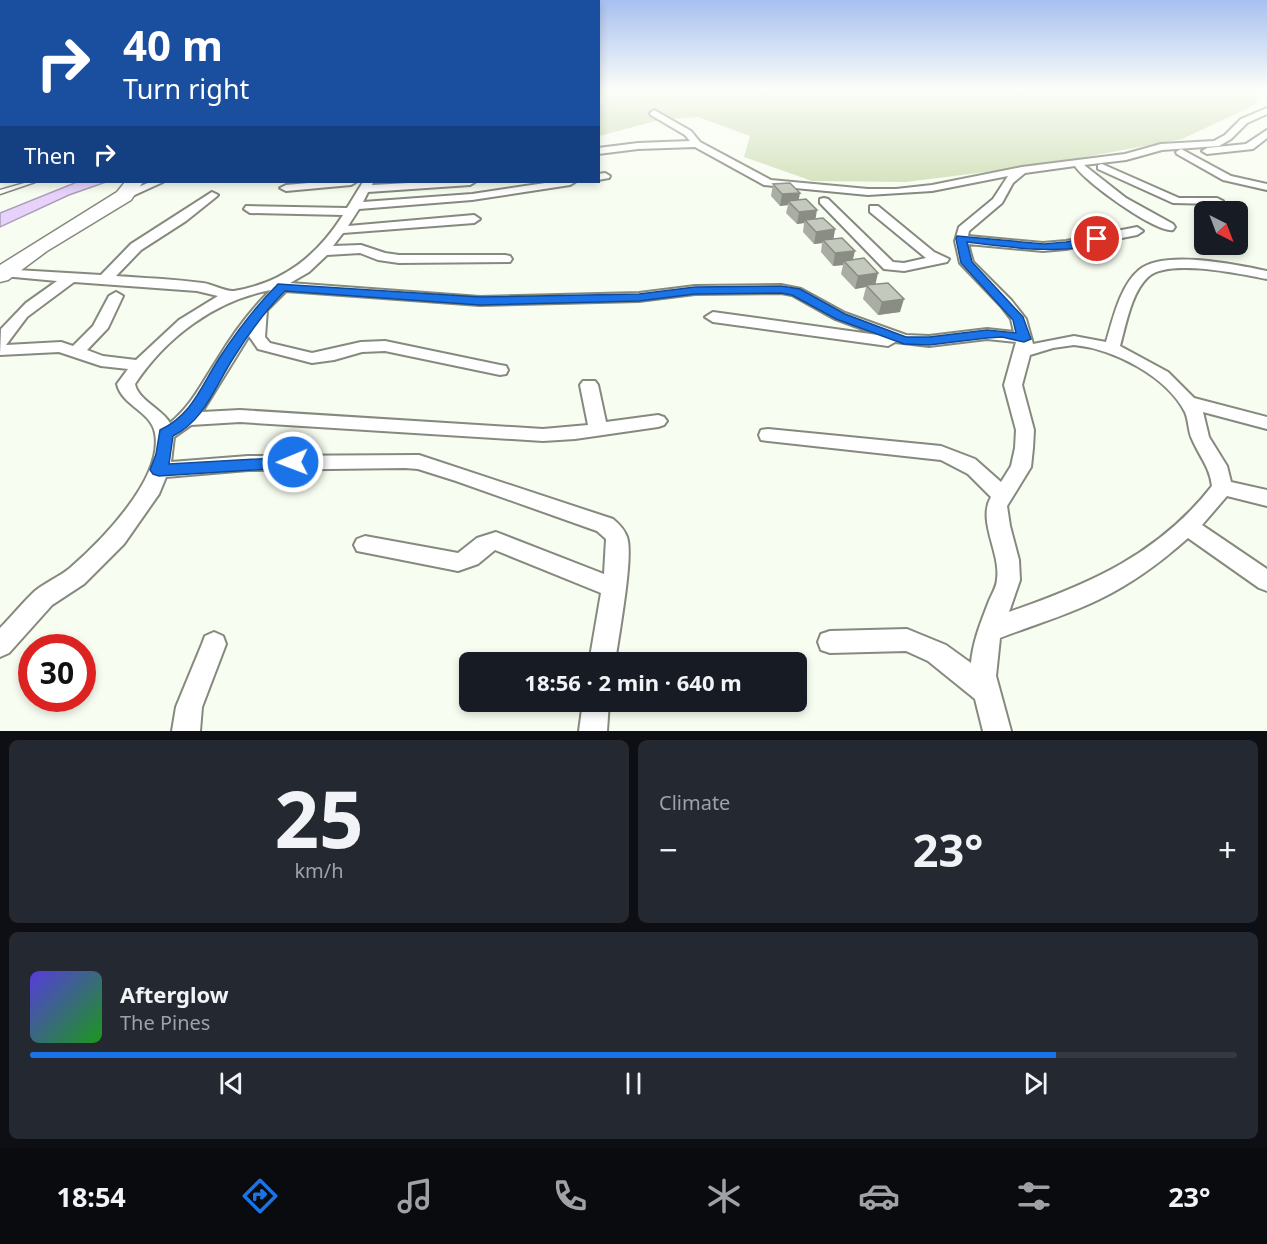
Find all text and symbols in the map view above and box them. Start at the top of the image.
text: 40 m [123,16,223,73]
icon: right [24,24,102,102]
text: Turn right [123,70,249,107]
icon: right [88,138,121,171]
text: Then [24,140,76,170]
north arrow [1194,201,1248,255]
map controls [1194,201,1248,255]
pin [1071,213,1122,264]
icon: arrive [1080,222,1113,255]
position arrow [261,430,325,494]
speed limit sign: 30 [18,634,96,712]
text: 18:56 · 2 min · 640 m [524,667,742,697]
text: 25 [274,765,364,871]
text: Climate [659,789,730,816]
text: 23° [913,819,983,880]
text: − [659,827,678,872]
text: + [1218,827,1237,872]
text: km/h [294,857,344,884]
text: Afterglow [120,979,229,1009]
text: The Pines [120,1009,210,1036]
icon: previous [215,1067,248,1100]
icon: pause [617,1067,650,1100]
icon: next [1019,1067,1052,1100]
icon: directions [239,1175,281,1217]
icon: music [394,1175,436,1217]
icon: phone [549,1175,591,1217]
icon: climate [703,1175,745,1217]
icon: car [858,1175,900,1217]
icon: filters [1013,1175,1055,1217]
text: 18:54 [56,1178,126,1215]
text: 23° [1168,1178,1211,1215]

